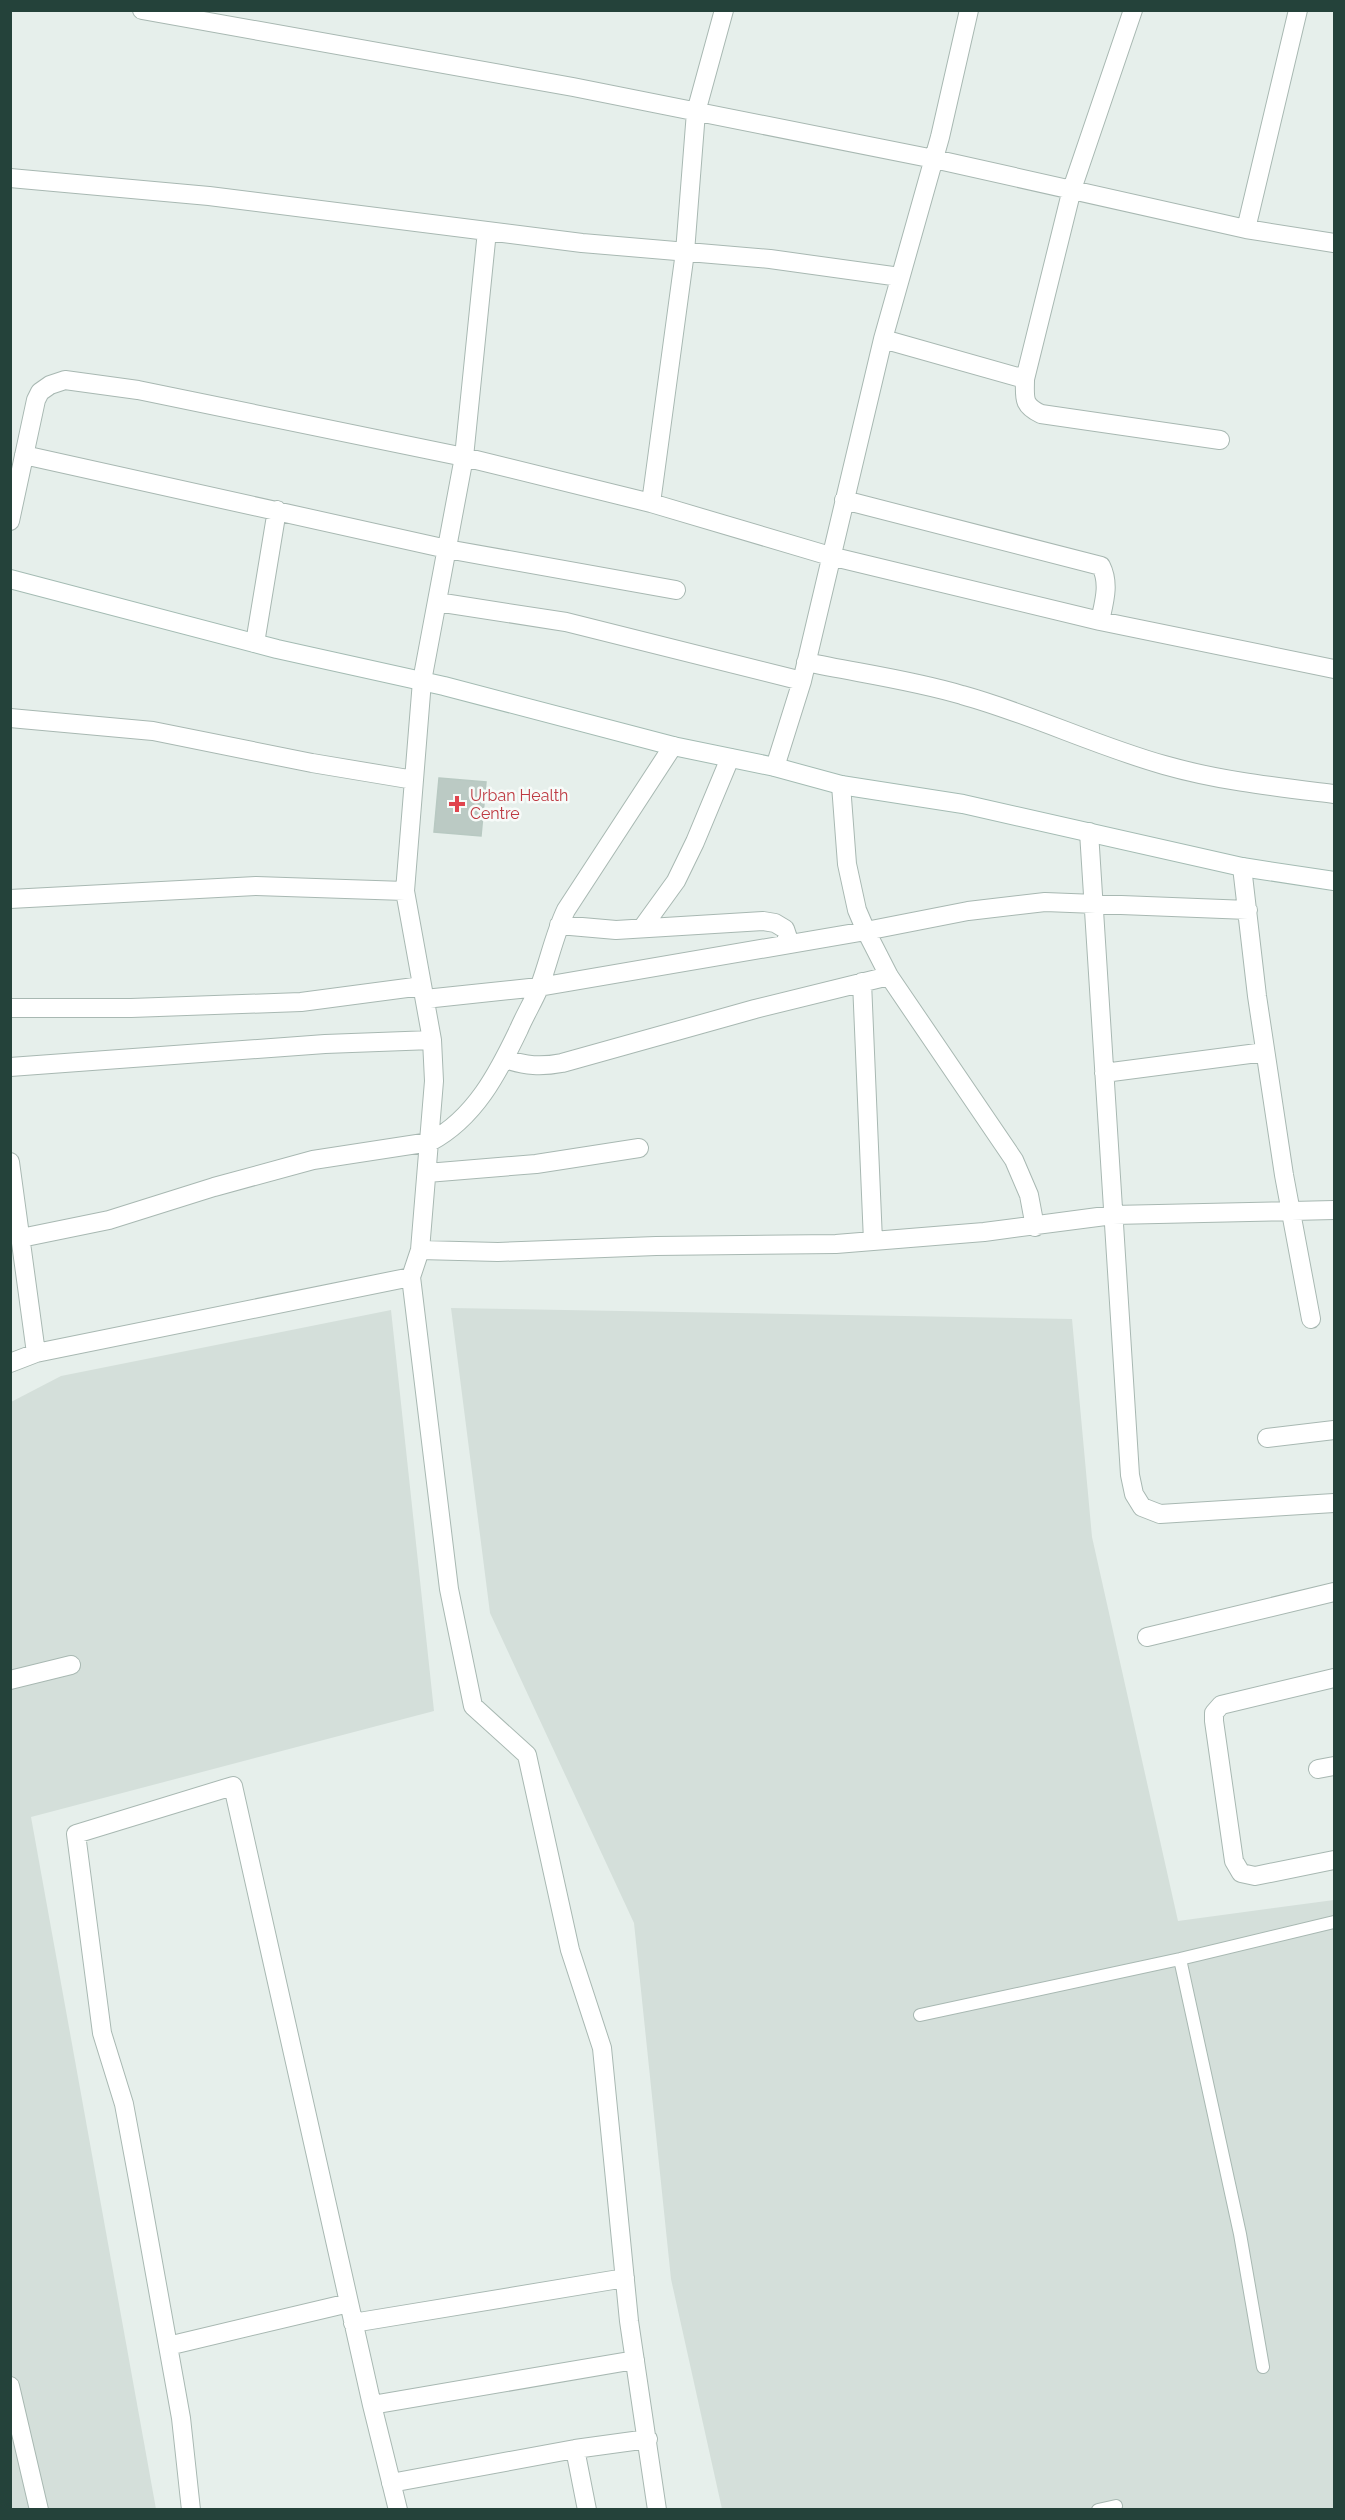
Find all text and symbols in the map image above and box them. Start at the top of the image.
place label: Urban Health Centre [470,786,568,823]
marker: Urban Health Centre [448,795,466,813]

